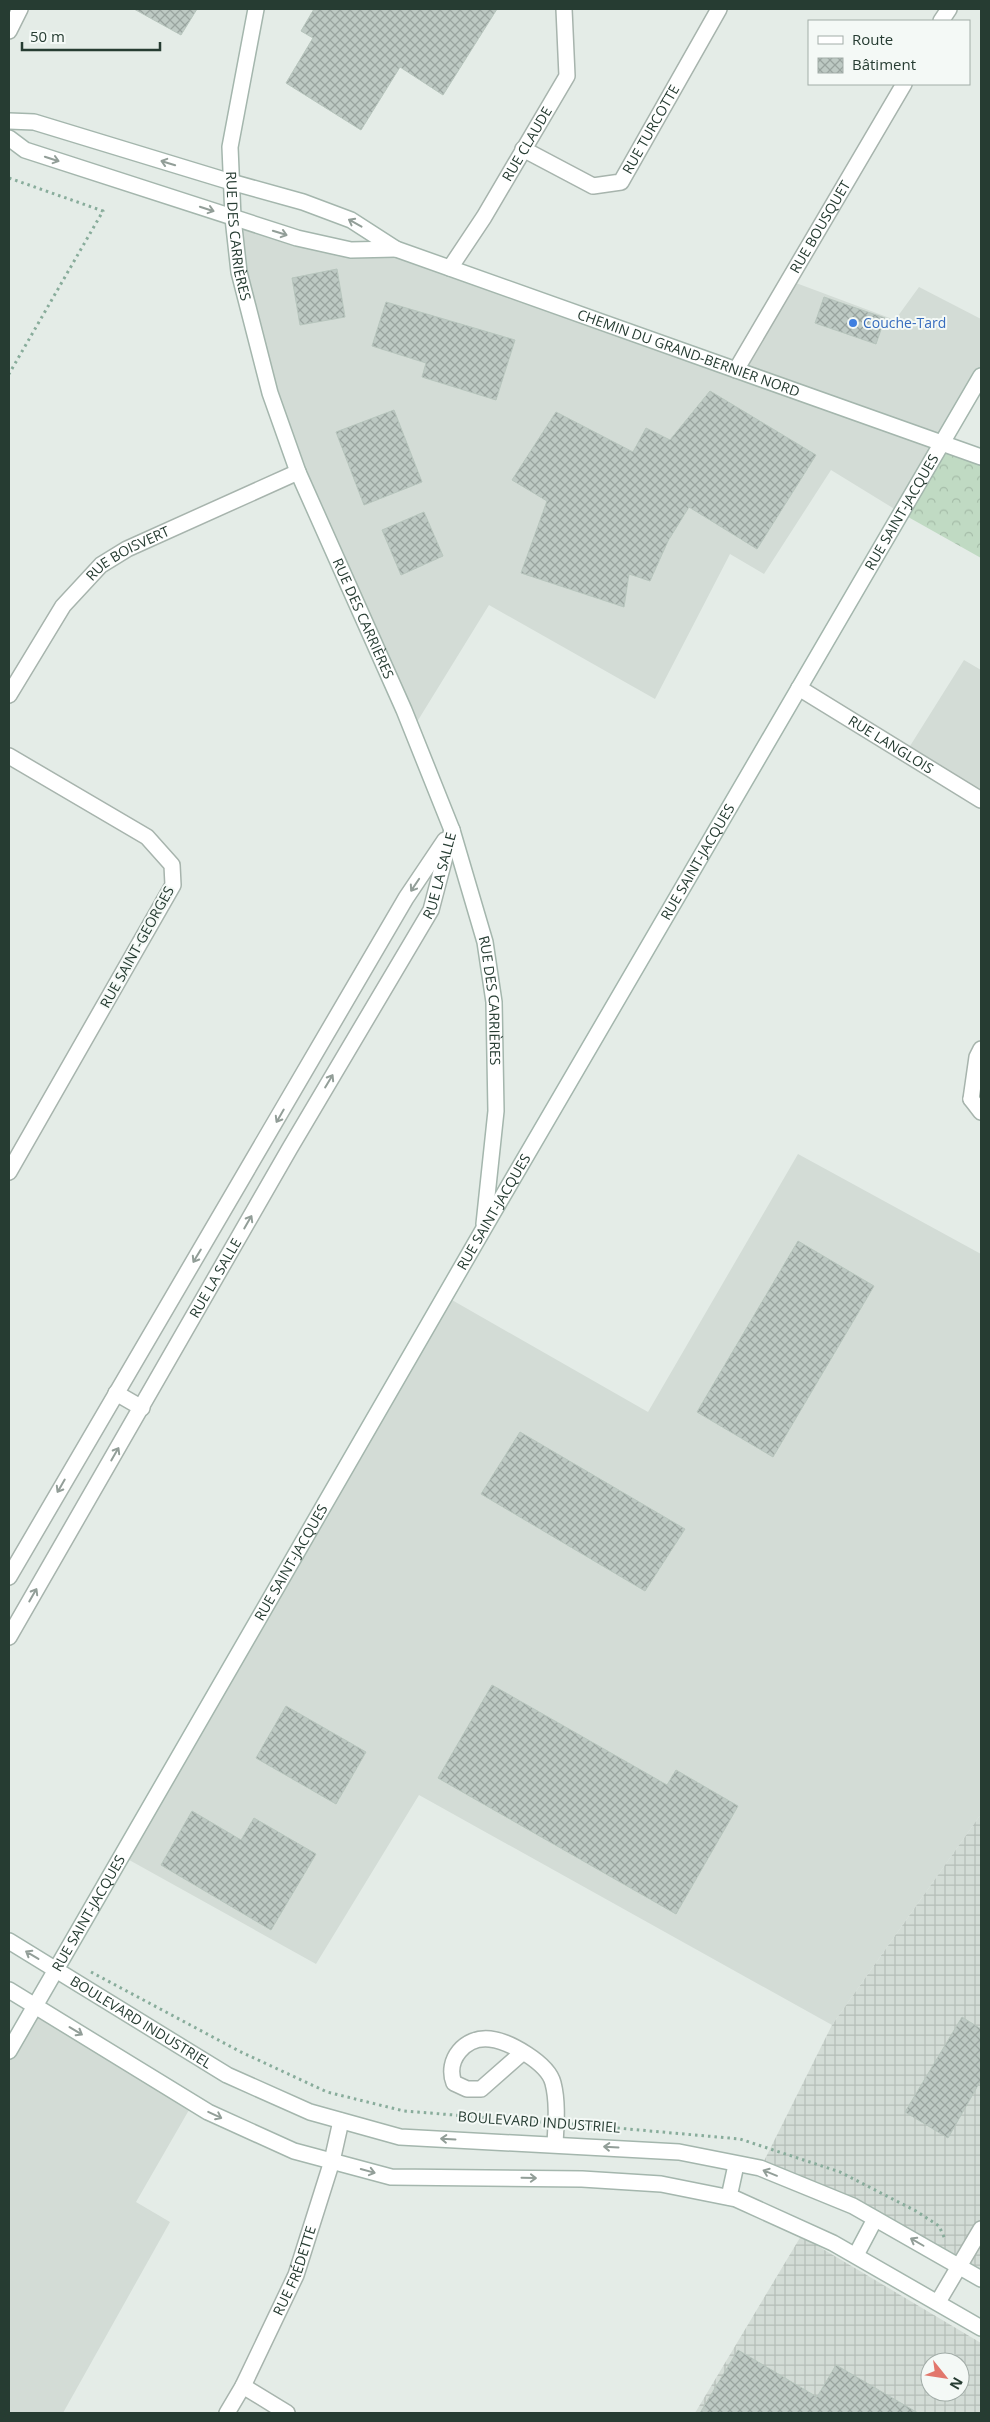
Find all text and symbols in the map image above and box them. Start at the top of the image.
scale bar [22,20,160,52]
legend [808,20,970,85]
text: 50 m [30,26,65,46]
text: Route [852,29,893,49]
text: Bâtiment [852,54,916,74]
street label: RUE TURCOTTE [618,81,683,177]
street label: RUE CLAUDE [497,103,556,185]
one-way arrow [44,155,59,164]
one-way arrow [161,158,176,167]
street label: RUE DES CARRIÈRES [222,171,256,303]
street label: RUE BOUSQUET [785,176,855,277]
one-way arrow [198,205,214,215]
one-way arrow [347,218,362,228]
one-way arrow [271,228,287,238]
street label: CHEMIN DU GRAND-BERNIER NORD [575,304,803,401]
place label: Couche-Tard [863,313,946,332]
marker: Couche-Tard [847,317,859,329]
street label: RUE SAINT-JACQUES [860,450,943,574]
street label: RUE BOISVERT [81,521,173,584]
street label: RUE DES CARRIÈRES [329,555,399,682]
street label: RUE LANGLOIS [845,711,938,778]
street label: RUE SAINT-JACQUES [656,800,739,923]
street label: RUE LA SALLE [418,830,460,922]
one-way arrow [410,878,420,892]
street label: RUE SAINT-GEORGES [95,882,178,1011]
street label: RUE DES CARRIÈRES [475,933,505,1066]
one-way arrow [325,1075,335,1089]
one-way arrow [274,1108,284,1123]
street label: RUE SAINT-JACQUES [452,1150,534,1273]
one-way arrow [243,1215,253,1230]
street label: RUE LA SALLE [184,1234,245,1321]
one-way arrow [192,1248,202,1262]
one-way arrow [110,1447,120,1462]
one-way arrow [56,1479,66,1493]
street label: RUE SAINT-JACQUES [249,1501,332,1624]
one-way arrow [29,1588,39,1602]
street label: RUE SAINT-JACQUES [47,1851,129,1975]
one-way arrow [26,1949,40,1959]
street label: BOULEVARD INDUSTRIEL [67,1971,216,2072]
one-way arrow [69,2027,83,2037]
street label: BOULEVARD INDUSTRIEL [457,2106,621,2137]
one-way arrow [207,2111,222,2121]
one-way arrow [440,2135,456,2144]
one-way arrow [603,2143,619,2152]
one-way arrow [359,2166,375,2176]
one-way arrow [763,2167,778,2177]
one-way arrow [521,2174,537,2183]
street label: RUE FRÉDETTE [268,2223,320,2319]
one-way arrow [910,2237,924,2247]
north arrow [920,2352,970,2402]
text: N [946,2374,968,2393]

